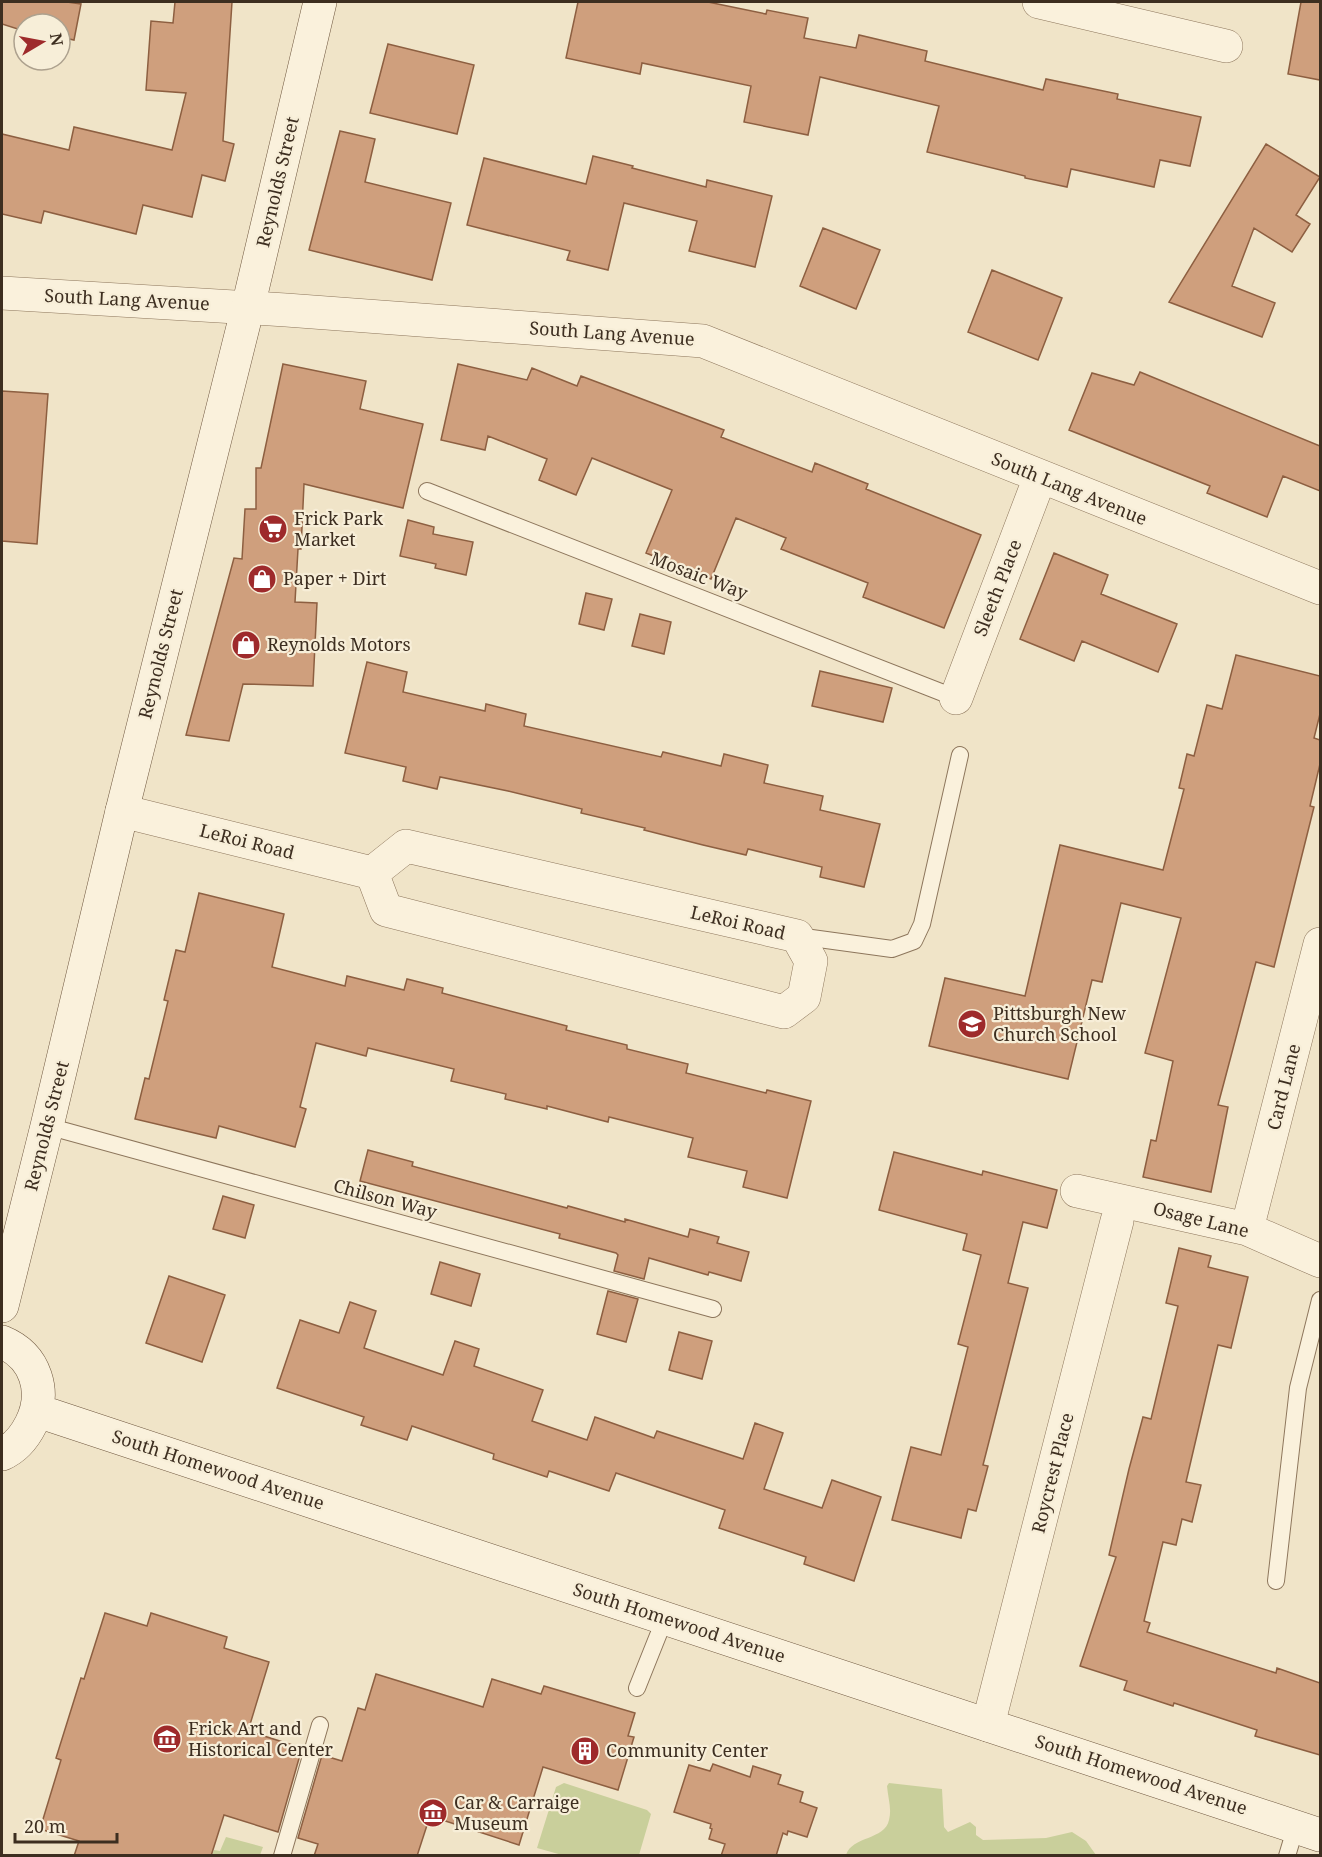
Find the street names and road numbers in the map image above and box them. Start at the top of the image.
street label: Reynolds Street [250,114,304,249]
street label: South Lang Avenue [44,283,210,315]
street label: South Lang Avenue [529,315,696,351]
street label: South Lang Avenue [988,446,1151,530]
street label: Sleeth Place [968,536,1027,640]
street label: Mosaic Way [647,546,752,605]
street label: Reynolds Street [132,586,188,721]
street label: LeRoi Road [197,818,297,864]
street label: LeRoi Road [688,899,788,945]
street label: Card Lane [1261,1041,1305,1132]
street label: Reynolds Street [18,1058,74,1193]
street label: Chilson Way [331,1173,440,1224]
street label: Osage Lane [1151,1196,1252,1243]
street label: Roycrest Place [1025,1410,1079,1535]
street label: South Homewood Avenue [109,1423,327,1515]
street label: South Homewood Avenue [570,1576,788,1668]
street label: South Homewood Avenue [1032,1728,1250,1820]

